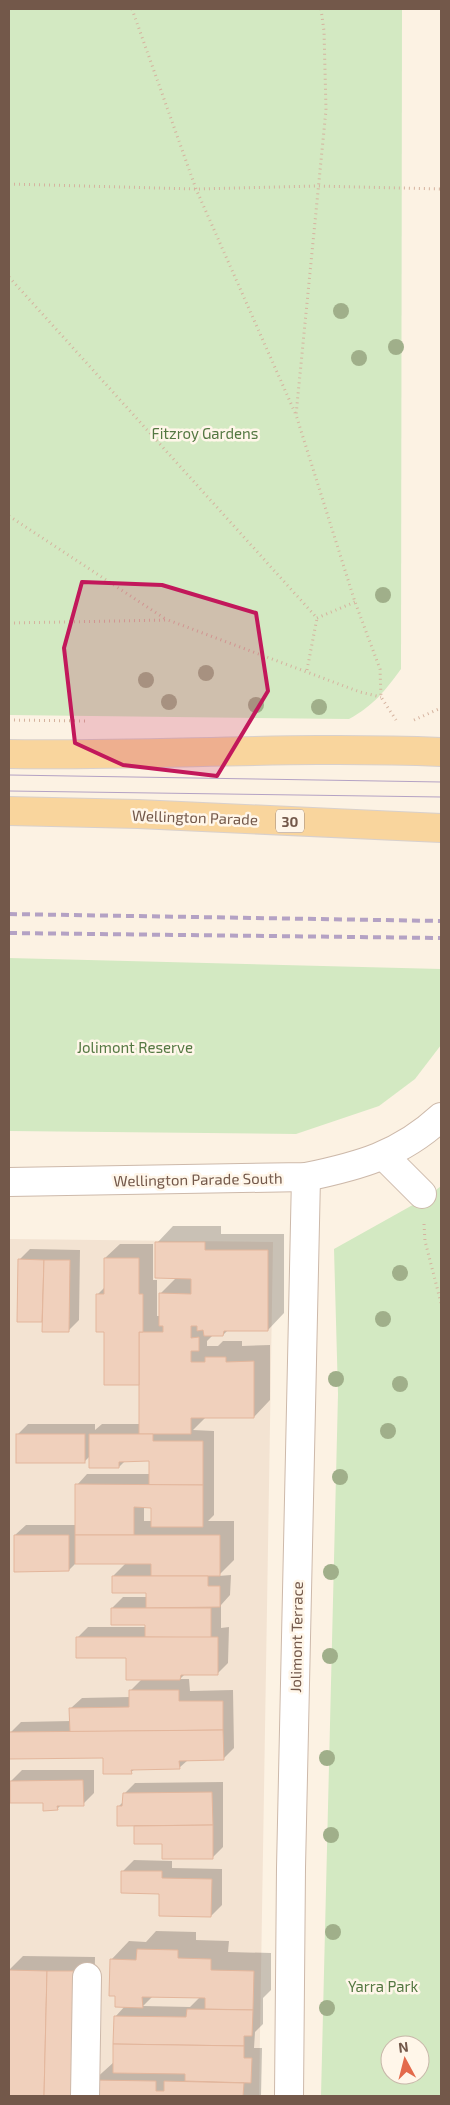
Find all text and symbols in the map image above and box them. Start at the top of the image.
park label: Fitzroy Gardens [152,424,258,442]
street label: Wellington Parade [132,806,258,828]
road number: 30 [276,809,304,832]
park label: Jolimont Reserve [77,1038,193,1056]
street label: Wellington Parade South [113,1169,283,1189]
street label: Jolimont Terrace [286,1581,306,1693]
park label: Yarra Park [348,1977,418,1995]
north arrow [380,2035,430,2085]
text: N [397,2038,409,2056]

